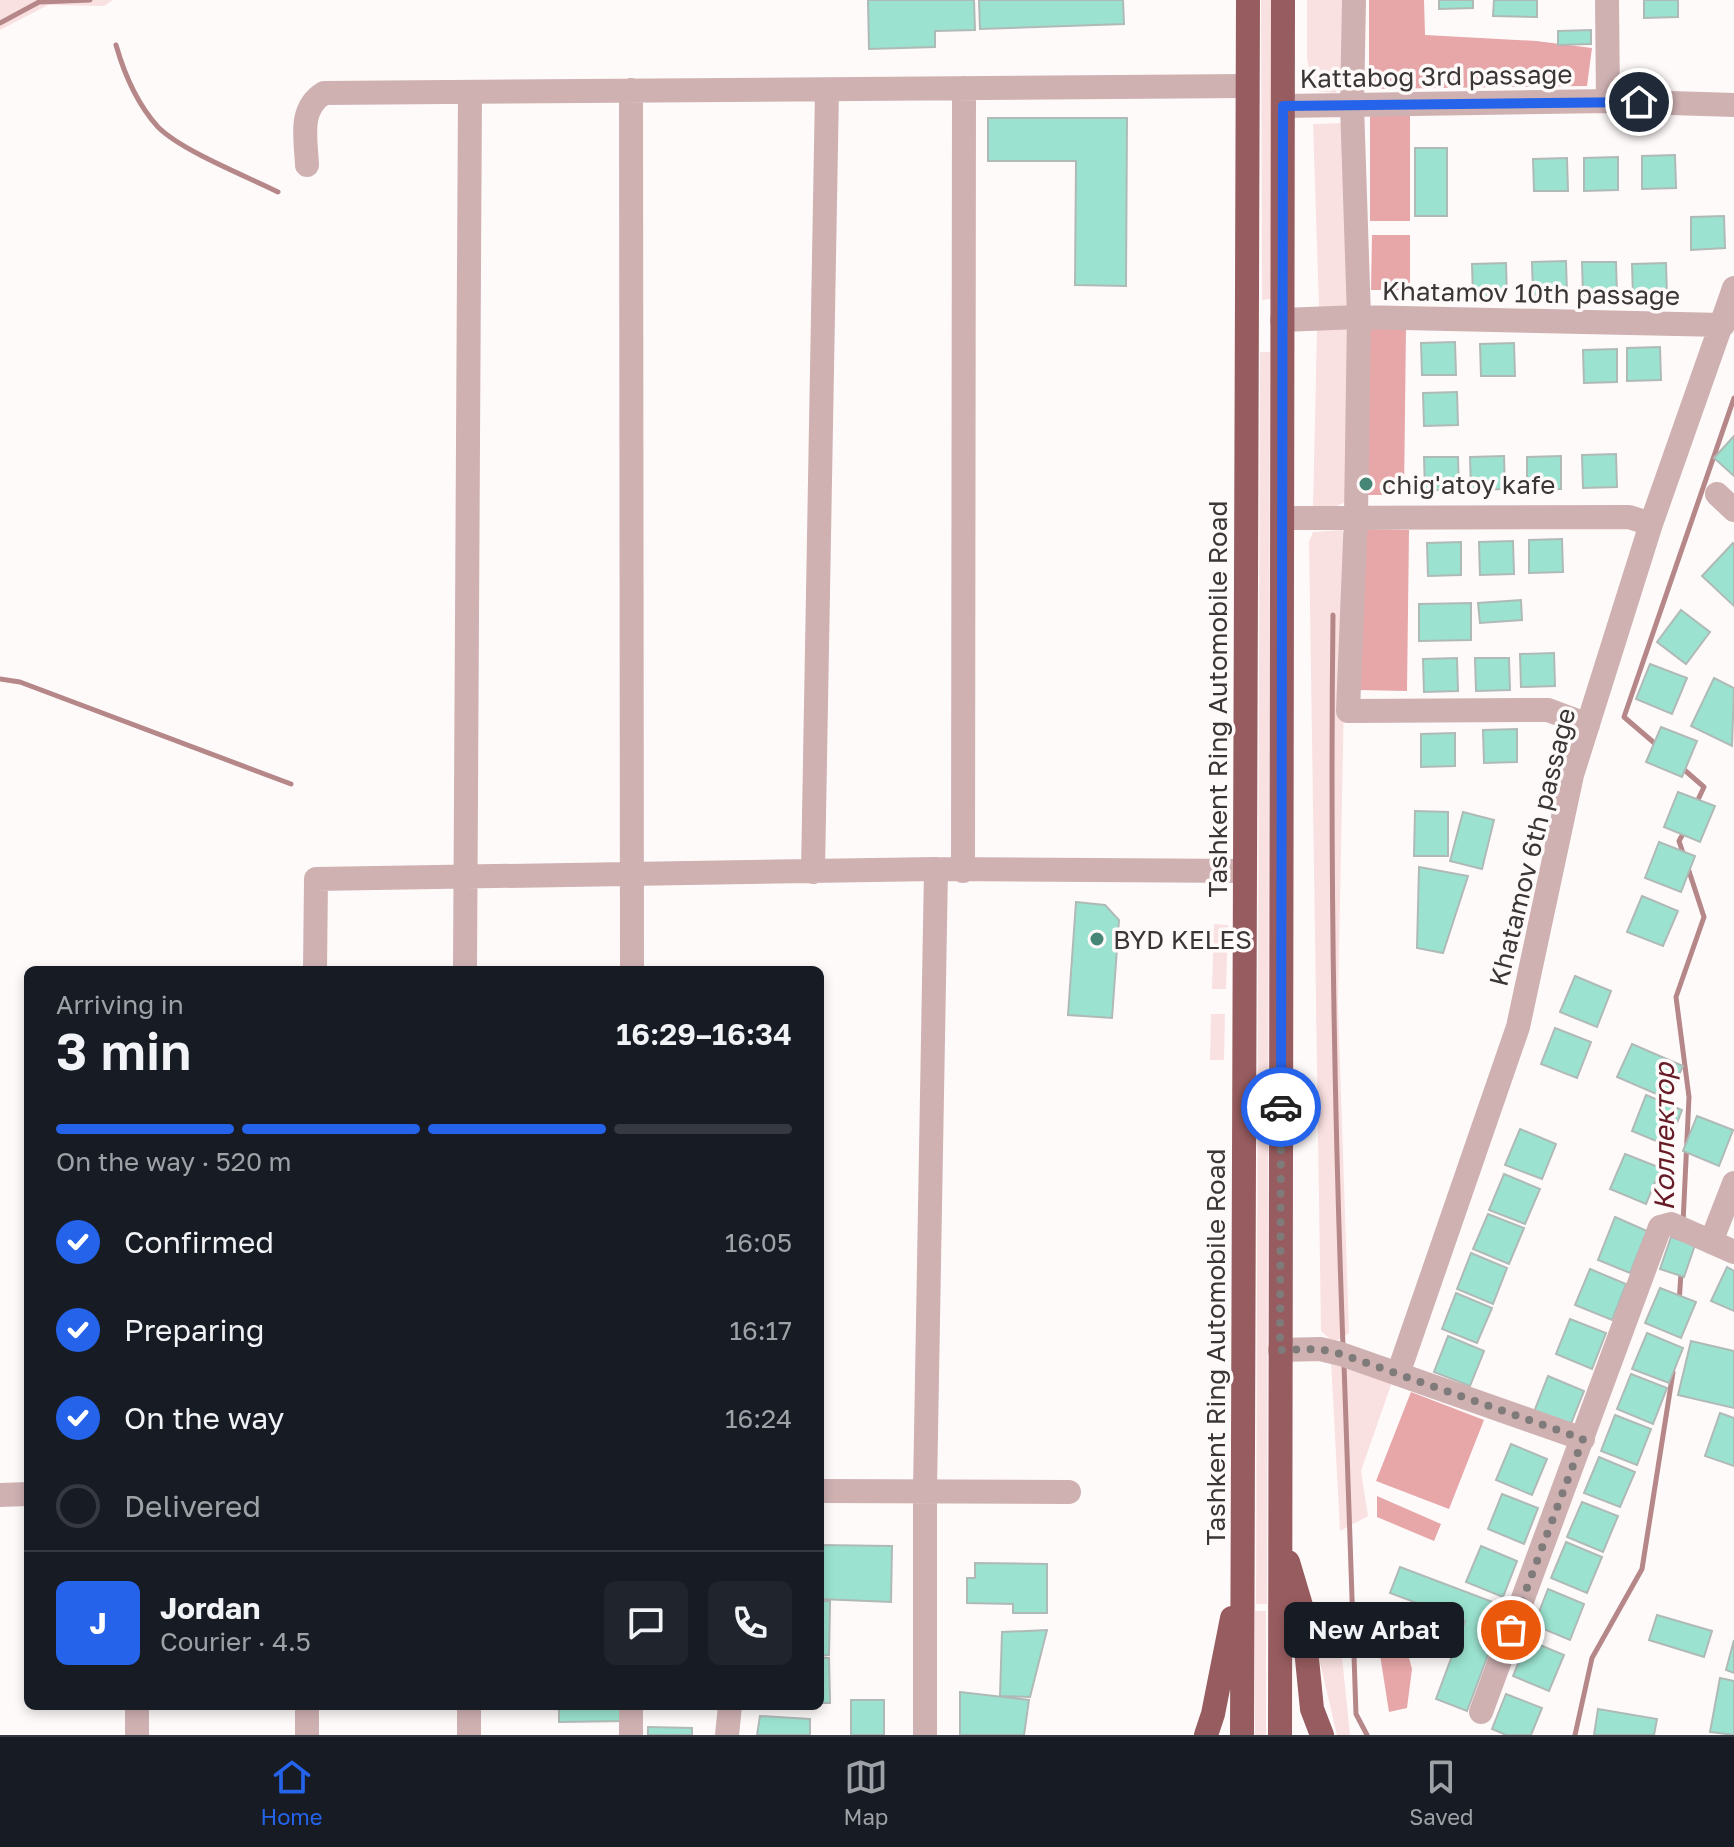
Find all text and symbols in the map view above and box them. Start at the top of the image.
street label: Kattabog 3rd passage [1299,58,1573,94]
pin [1605,68,1673,136]
icon: home [1617,80,1661,124]
street label: Khatamov 10th passage [1382,275,1680,311]
place label: chig'atoy kafe [1382,469,1555,500]
marker: chig'atoy kafe [1357,475,1375,493]
street label: Tashkent Ring Automobile Road [1202,501,1233,897]
street label: Khatamov 6th passage [1482,705,1582,989]
place label: BYD KELES [1113,924,1252,955]
marker: BYD KELES [1088,930,1106,948]
text: Arriving in [56,989,184,1020]
text: 16:29–16:34 [616,1016,792,1052]
text: 3 min [56,1019,191,1081]
water label: Коллектор [1647,1061,1680,1211]
courier [1241,1067,1321,1147]
icon: car [1259,1085,1303,1129]
text: On the way · 520 m [56,1146,292,1177]
street label: Tashkent Ring Automobile Road [1200,1149,1231,1545]
icon: check [56,1220,100,1264]
text: Confirmed [124,1224,274,1260]
text: 16:05 [725,1227,792,1258]
icon: check [56,1308,100,1352]
text: Preparing [124,1312,265,1348]
text: 16:17 [729,1315,792,1346]
icon: check [56,1396,100,1440]
text: On the way [124,1400,284,1436]
text: 16:24 [725,1403,792,1434]
text: Delivered [124,1488,261,1524]
button: chat [604,1581,688,1665]
button: phone [708,1581,792,1665]
text: Jordan [160,1590,260,1626]
pin [1477,1596,1545,1664]
callout: New Arbat [1283,1602,1463,1658]
text: J [89,1605,107,1641]
icon: bag [1489,1608,1533,1652]
text: New Arbat [1308,1614,1440,1645]
text: Courier · 4.5 [160,1626,311,1657]
tab: Home [260,1755,323,1830]
tab: Map [843,1755,888,1830]
tab: Saved [1409,1755,1474,1830]

